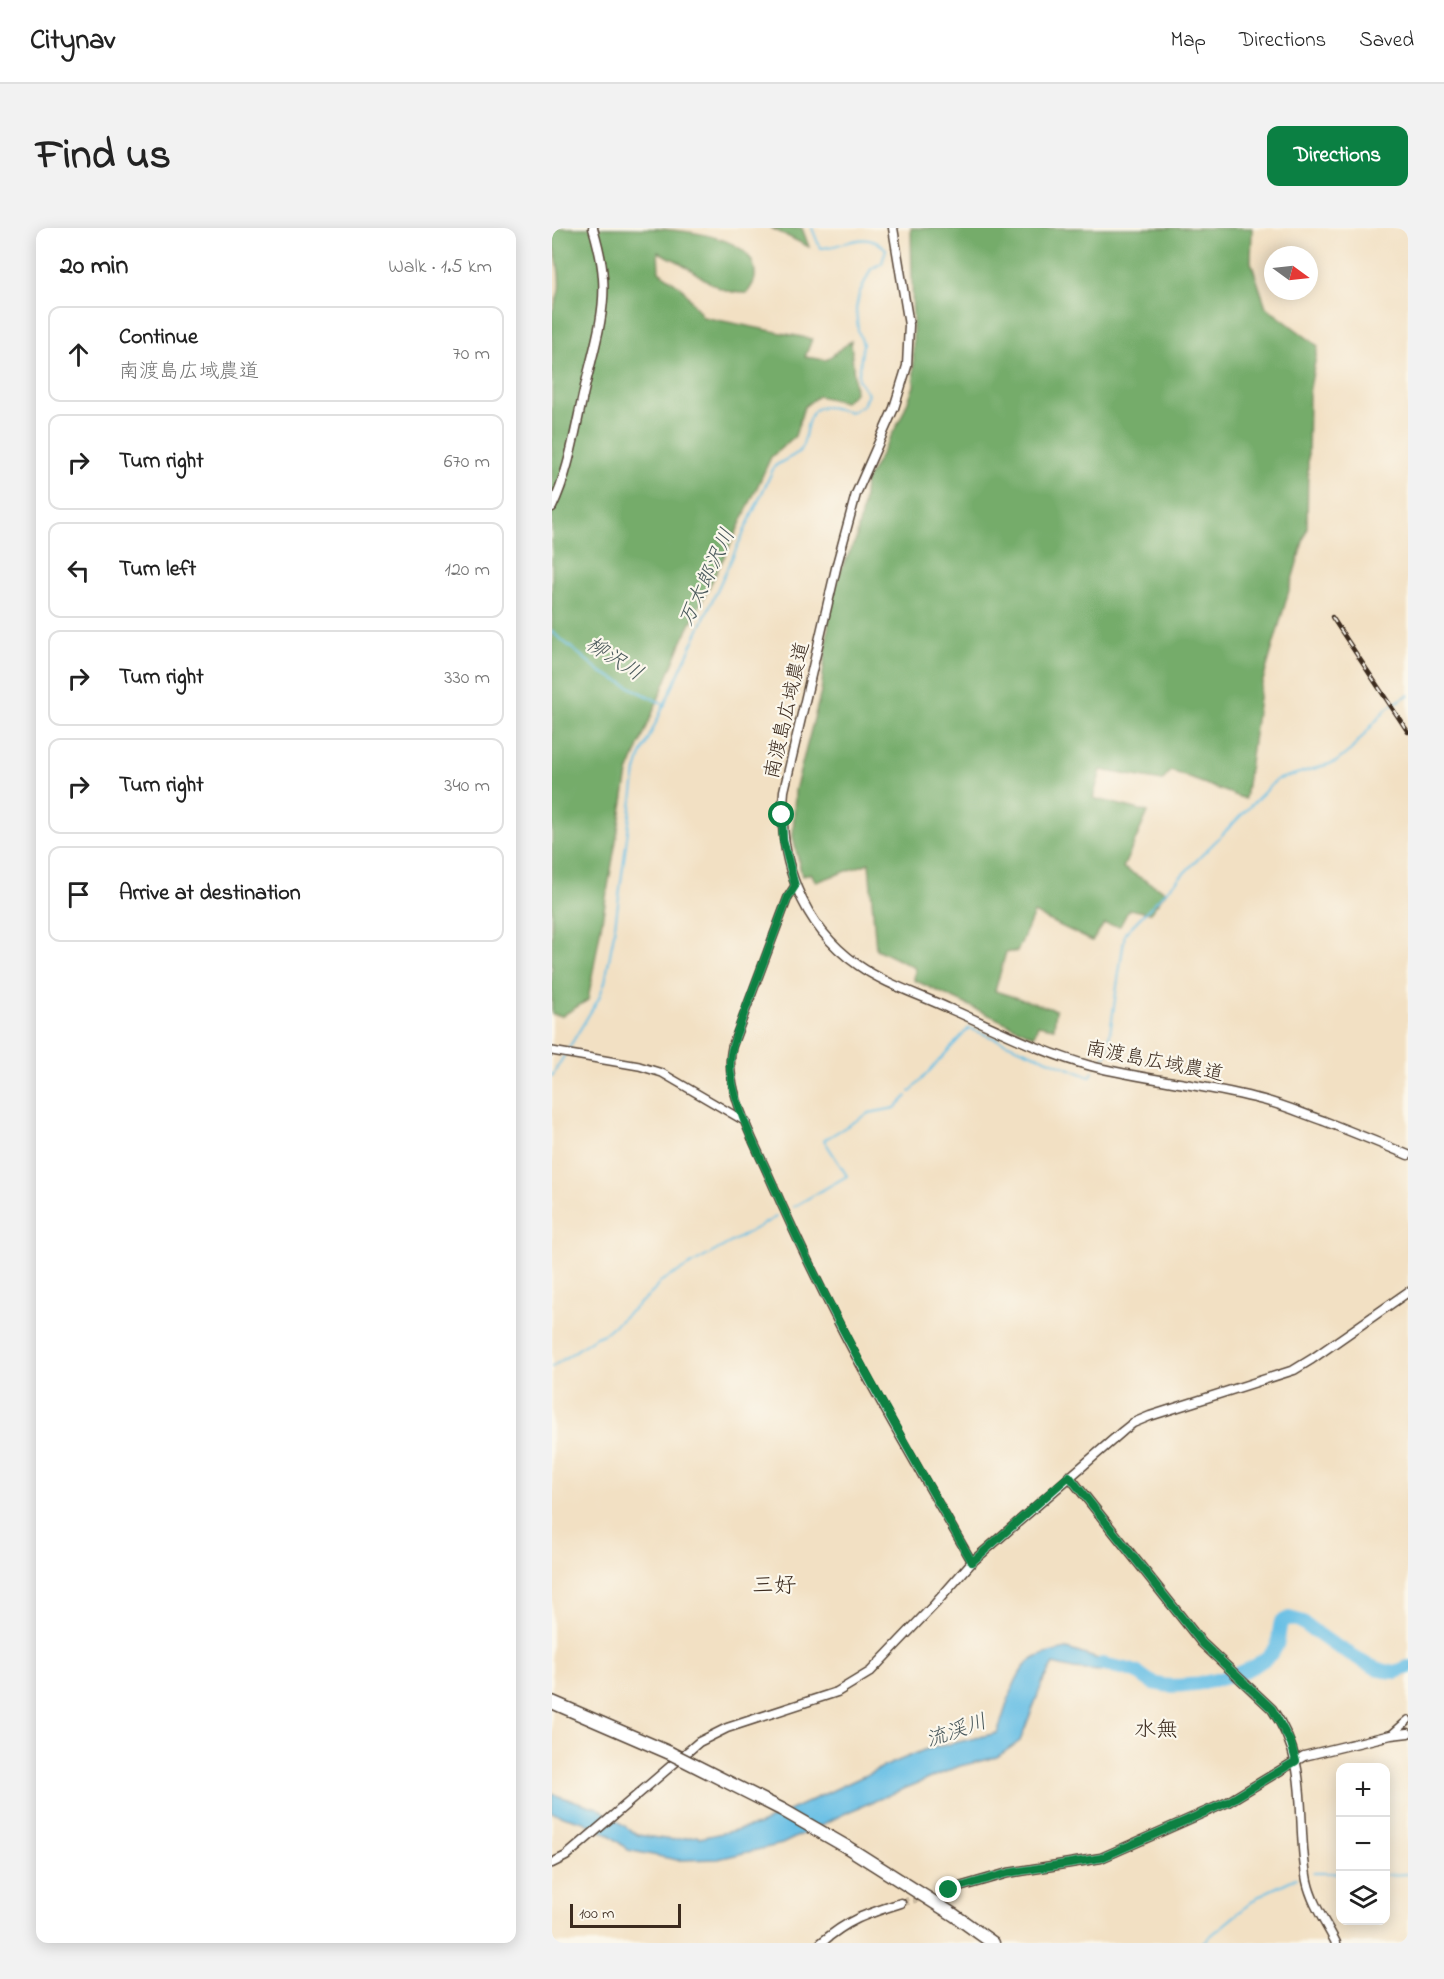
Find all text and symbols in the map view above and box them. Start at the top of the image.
text: Citynav [30,21,115,62]
text: Map [1170,26,1206,56]
text: Directions [1239,26,1326,56]
text: Saved [1359,26,1414,56]
text: Find us [36,126,171,187]
button: Directions [1267,126,1408,186]
north arrow [1264,246,1318,300]
text: 20 min [60,248,128,286]
text: Walk · 1.5 km [388,253,492,282]
text: Continue [119,322,198,354]
icon: ahead [62,338,95,371]
text: 70 m [453,340,490,369]
text: 南渡島広域農道 [119,358,259,387]
icon: right [62,446,95,479]
text: Turn right [119,446,204,478]
text: 670 m [444,448,490,477]
water label: 万太郎沢川 [672,524,744,632]
icon: left [62,554,95,587]
text: Turn left [119,554,196,586]
text: 120 m [445,556,490,585]
water label: 柳沢川 [579,630,648,689]
street label: 南渡島広域農道 [759,639,818,782]
icon: right [62,662,95,695]
text: Turn right [119,662,204,694]
text: 330 m [444,664,490,693]
icon: right [62,770,95,803]
text: Turn right [119,770,204,802]
text: 340 m [444,772,490,801]
route start [768,801,794,827]
icon: arrive [62,878,95,911]
text: Arrive at destination [119,878,301,910]
street label: 南渡島広域農道 [1083,1035,1226,1090]
district label: 三好 [752,1571,796,1603]
water label: 流渓川 [922,1707,991,1756]
district label: 水無 [1134,1715,1178,1747]
map controls [1336,1763,1390,1925]
button: + [1336,1763,1390,1817]
button: − [1336,1817,1390,1871]
button: layers [1336,1871,1390,1925]
route end [935,1876,961,1902]
scale bar [570,1901,681,1928]
text: 100 m [579,1902,614,1926]

